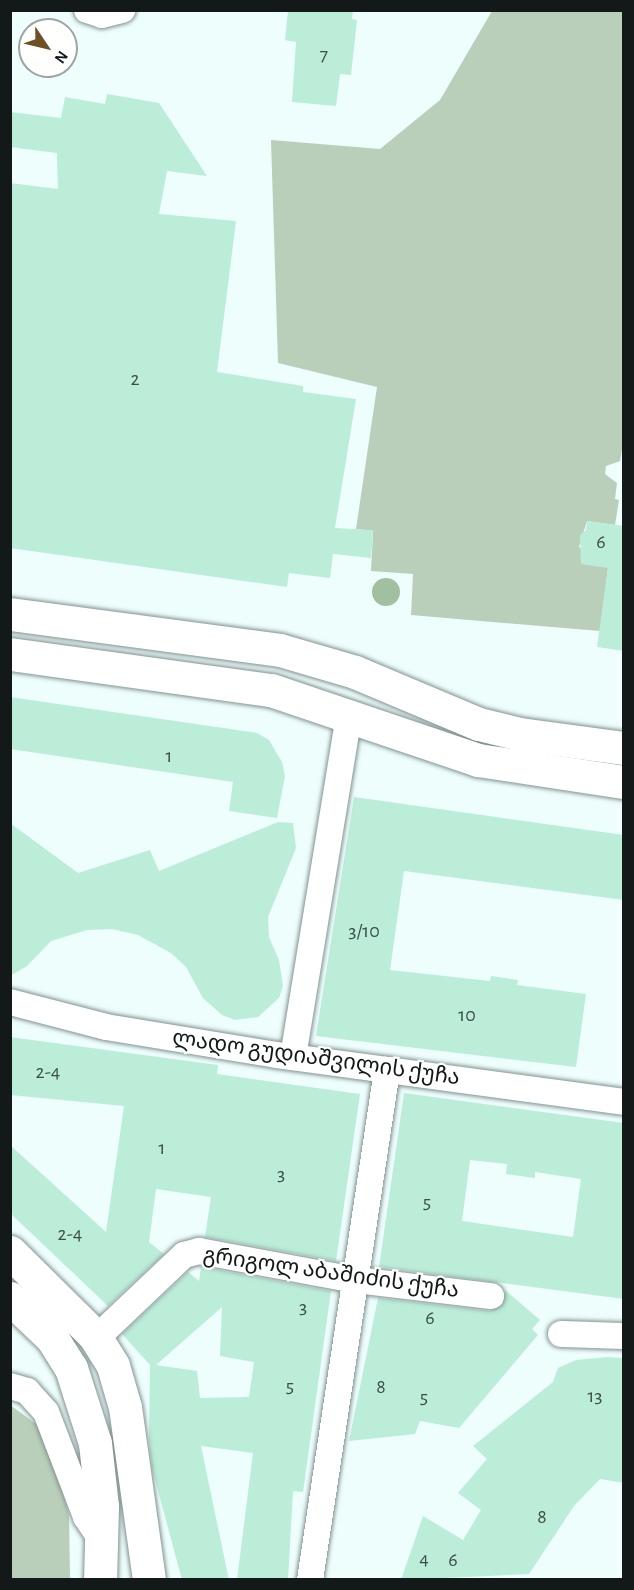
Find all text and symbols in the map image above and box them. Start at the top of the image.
north arrow [18,18,78,78]
house number: 7 [320,43,328,67]
text: N [51,48,71,66]
house number: 2 [130,367,140,391]
house number: 6 [596,530,606,554]
house number: 1 [166,744,172,768]
house number: 3/10 [348,919,380,943]
house number: 10 [458,1003,476,1027]
street label: ლადო გუდიაშვილის ქუჩა [170,1025,462,1091]
house number: 2-4 [36,1060,60,1084]
house number: 1 [159,1136,165,1160]
house number: 3 [277,1162,285,1186]
house number: 5 [423,1190,431,1214]
house number: 2-4 [58,1222,82,1246]
street label: გრიგოლ აბაშიძის ქუჩა [201,1242,461,1304]
house number: 3 [299,1295,307,1319]
house number: 6 [425,1306,435,1330]
house number: 5 [286,1374,294,1398]
house number: 8 [376,1375,386,1399]
house number: 13 [587,1384,603,1408]
house number: 5 [420,1385,428,1409]
house number: 8 [537,1505,547,1529]
house number: 4 [419,1547,429,1571]
house number: 6 [448,1548,458,1572]

